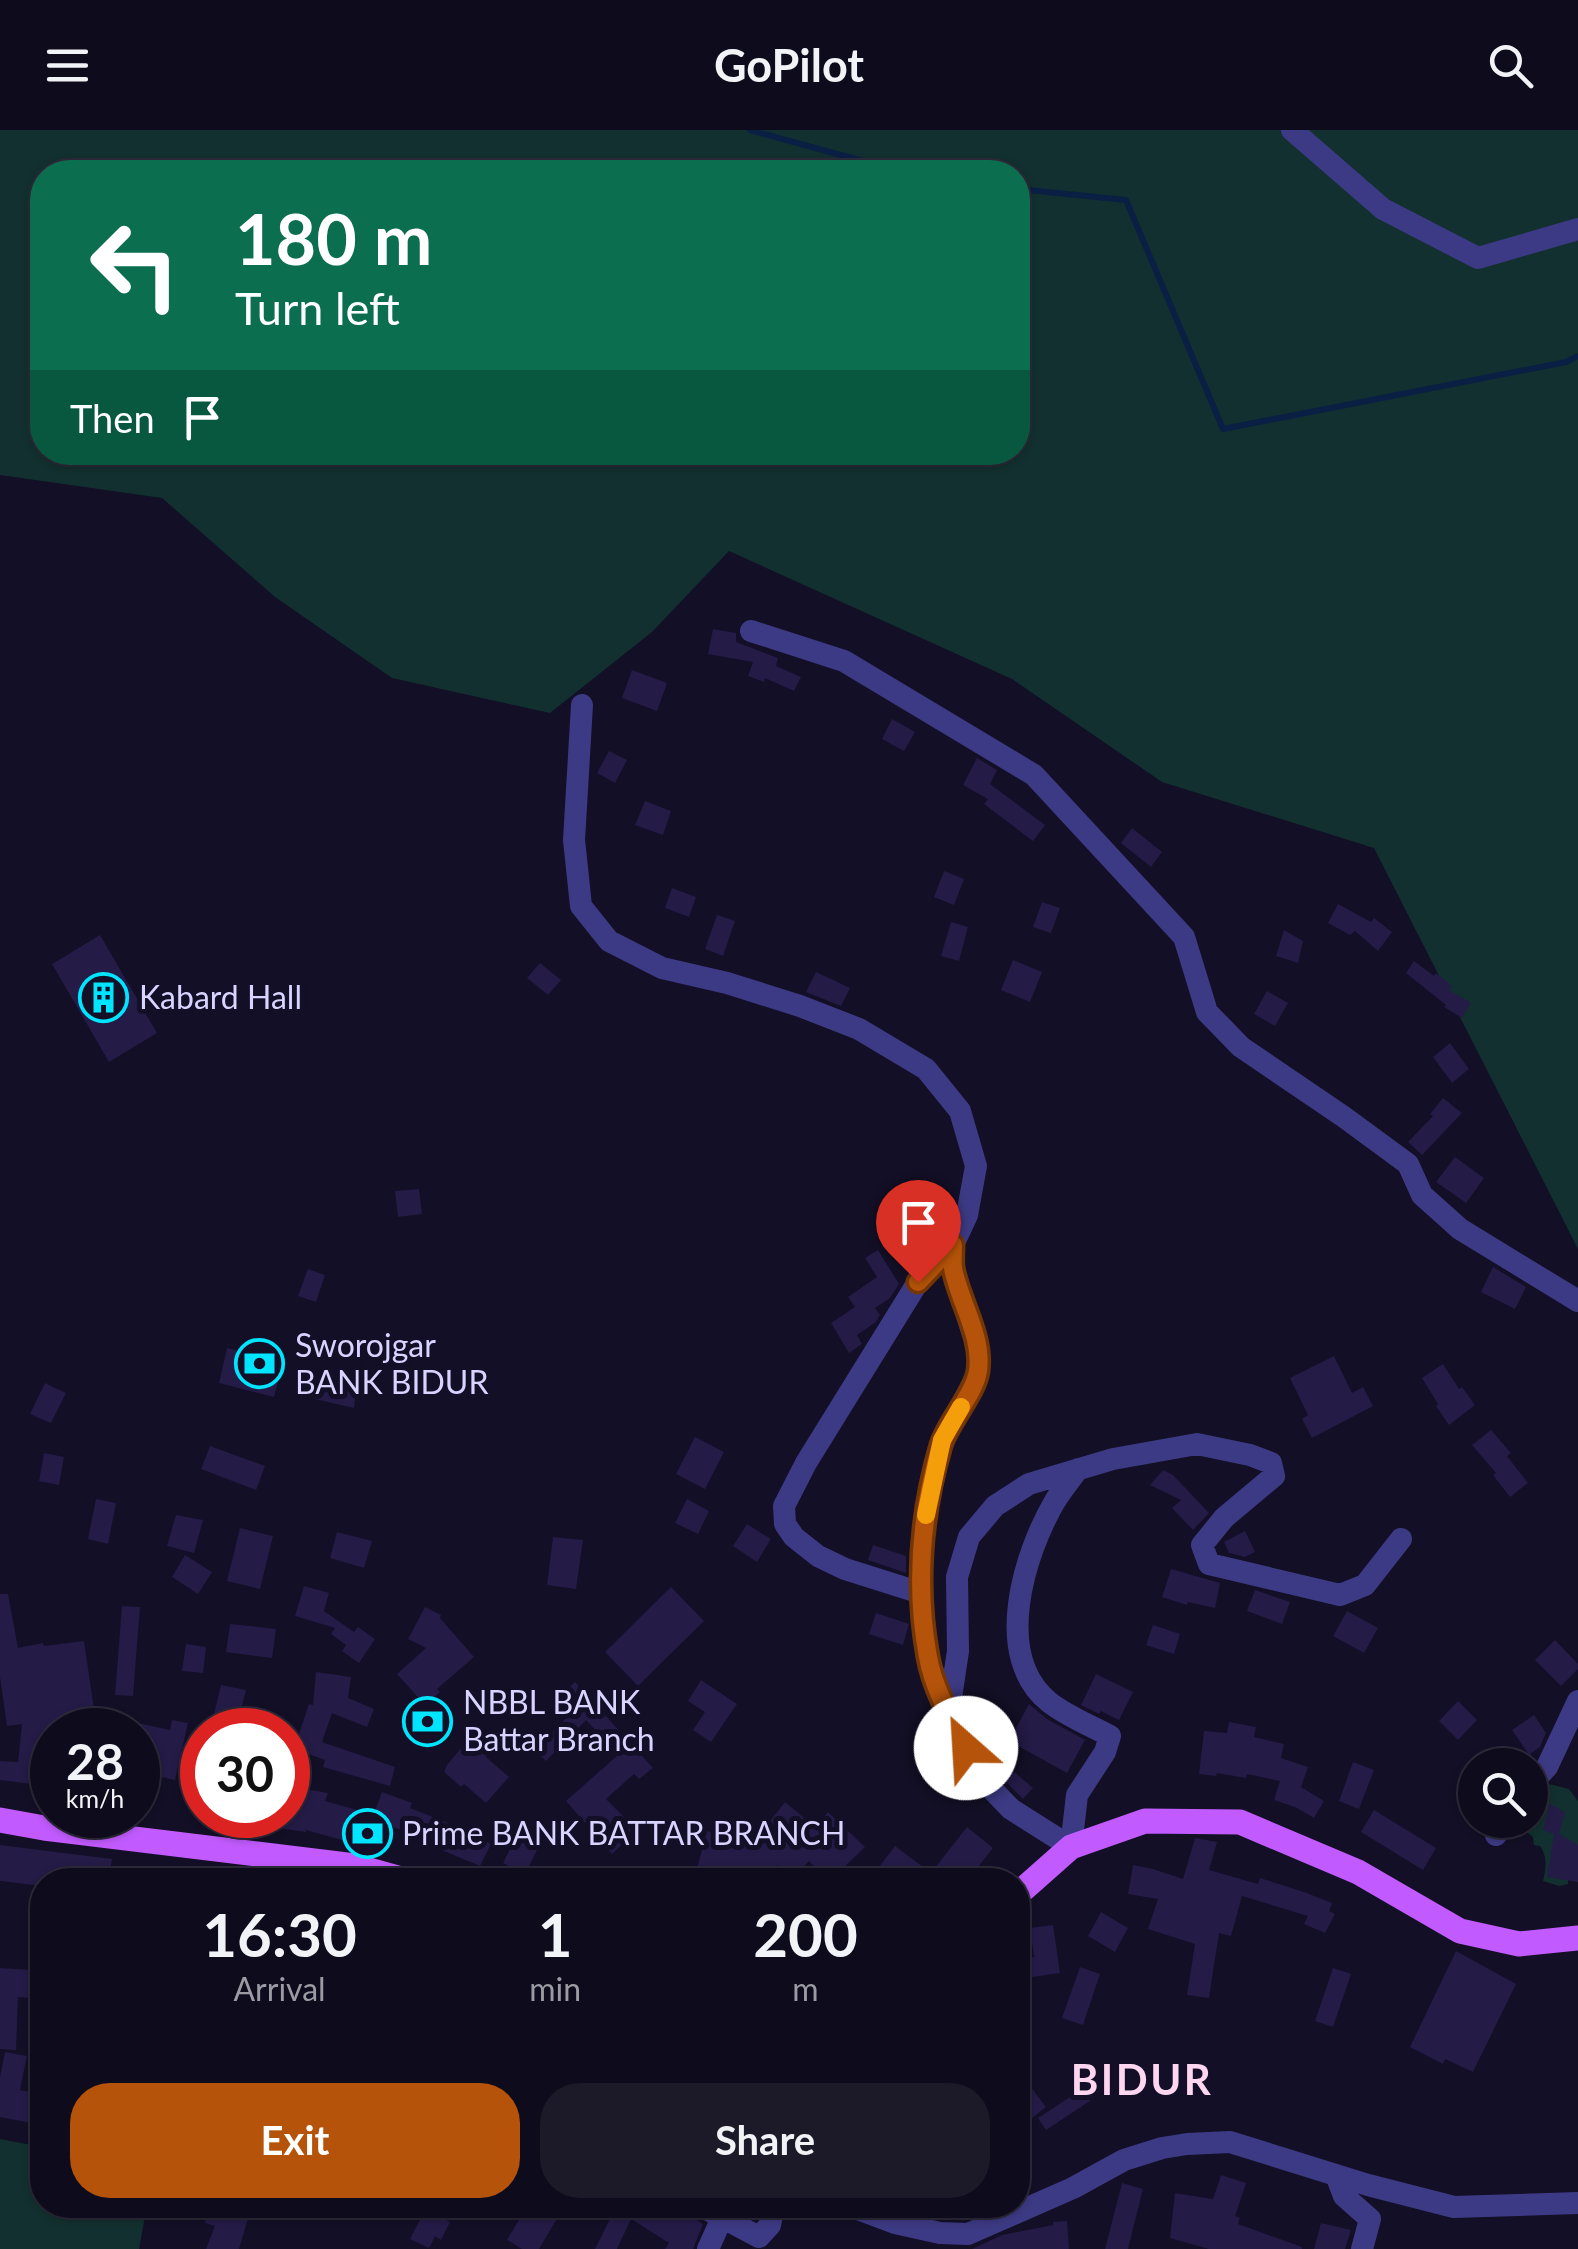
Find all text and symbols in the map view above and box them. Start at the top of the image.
icon: menu [40,38,95,93]
text: GoPilot [714,38,864,92]
icon: search [1483,38,1538,93]
text: 180 m [235,196,432,280]
icon: left [70,200,200,330]
text: Turn left [235,281,400,335]
icon: arrive [175,390,230,445]
text: Then [70,395,155,441]
building icon: Kabard Hall [78,972,130,1024]
place label: Kabard Hall [139,977,302,1016]
pin [876,1180,961,1283]
icon: arrive [891,1195,946,1250]
place label: Sworojgar BANK BIDUR [295,1325,488,1401]
bank icon: Sworojgar BANK BIDUR [234,1338,286,1390]
place label: NBBL BANK Battar Branch [463,1682,655,1758]
bank icon: NBBL BANK Battar Branch [402,1695,454,1747]
position arrow [914,1696,1018,1800]
speed limit sign: 30 [180,1708,310,1838]
text: 28 [66,1731,124,1791]
map controls [1458,1748,1548,1838]
button: search [1458,1748,1548,1838]
text: km/h [66,1783,124,1813]
bank icon: Prime BANK BATTAR BRANCH [341,1808,393,1860]
place label: Prime BANK BATTAR BRANCH [402,1813,845,1852]
text: 16:30 [202,1898,357,1970]
text: 1 [538,1898,573,1970]
text: 200 [753,1898,858,1970]
text: Arrival [233,1969,326,2008]
text: min [529,1969,581,2008]
text: m [792,1969,819,2008]
district label: BIDUR [1071,2054,1213,2104]
button: Exit [70,2083,520,2198]
button: Share [540,2083,990,2198]

